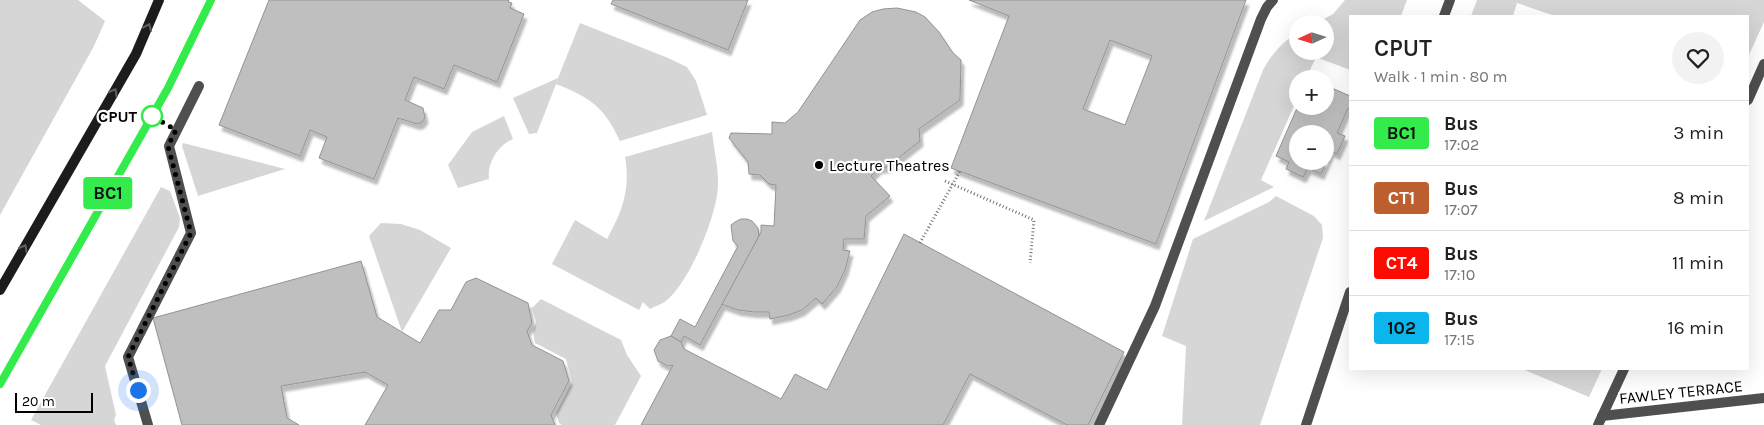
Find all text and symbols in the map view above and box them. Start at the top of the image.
north arrow [1289,15,1334,60]
map controls [1289,15,1334,170]
one-way arrow [141,23,152,32]
button: heart [1672,32,1724,84]
text: CPUT [1374,34,1432,62]
text: Walk · 1 min · 80 m [1374,67,1508,86]
button: + [1289,70,1334,115]
one-way arrow [108,88,118,97]
marker: CPUT [141,105,163,127]
place label: CPUT [98,107,137,126]
text: Bus [1444,113,1478,135]
text: BC1 [1387,122,1416,144]
text: 3 min [1673,122,1724,144]
button: − [1289,125,1334,170]
text: 17:02 [1444,135,1479,154]
place label: Lecture Theatres [829,156,950,175]
marker: Lecture Theatres [813,159,825,171]
line badge: BC1 [79,177,137,209]
text: Bus [1444,178,1478,200]
text: BC1 [93,182,123,204]
text: CT1 [1388,187,1415,209]
text: 8 min [1673,187,1724,209]
text: 17:07 [1444,200,1478,219]
text: Bus [1444,243,1478,265]
one-way arrow [18,244,28,253]
text: CT4 [1386,252,1417,274]
text: 11 min [1672,252,1724,274]
text: 17:10 [1444,265,1475,284]
text: Bus [1444,308,1478,330]
text: 102 [1387,317,1416,339]
text: 16 min [1667,317,1724,339]
text: 17:15 [1444,330,1475,349]
street label: FAWLEY TERRACE [1618,376,1744,408]
your location [126,378,151,403]
scale bar [15,390,92,413]
text: 20 m [22,393,55,410]

